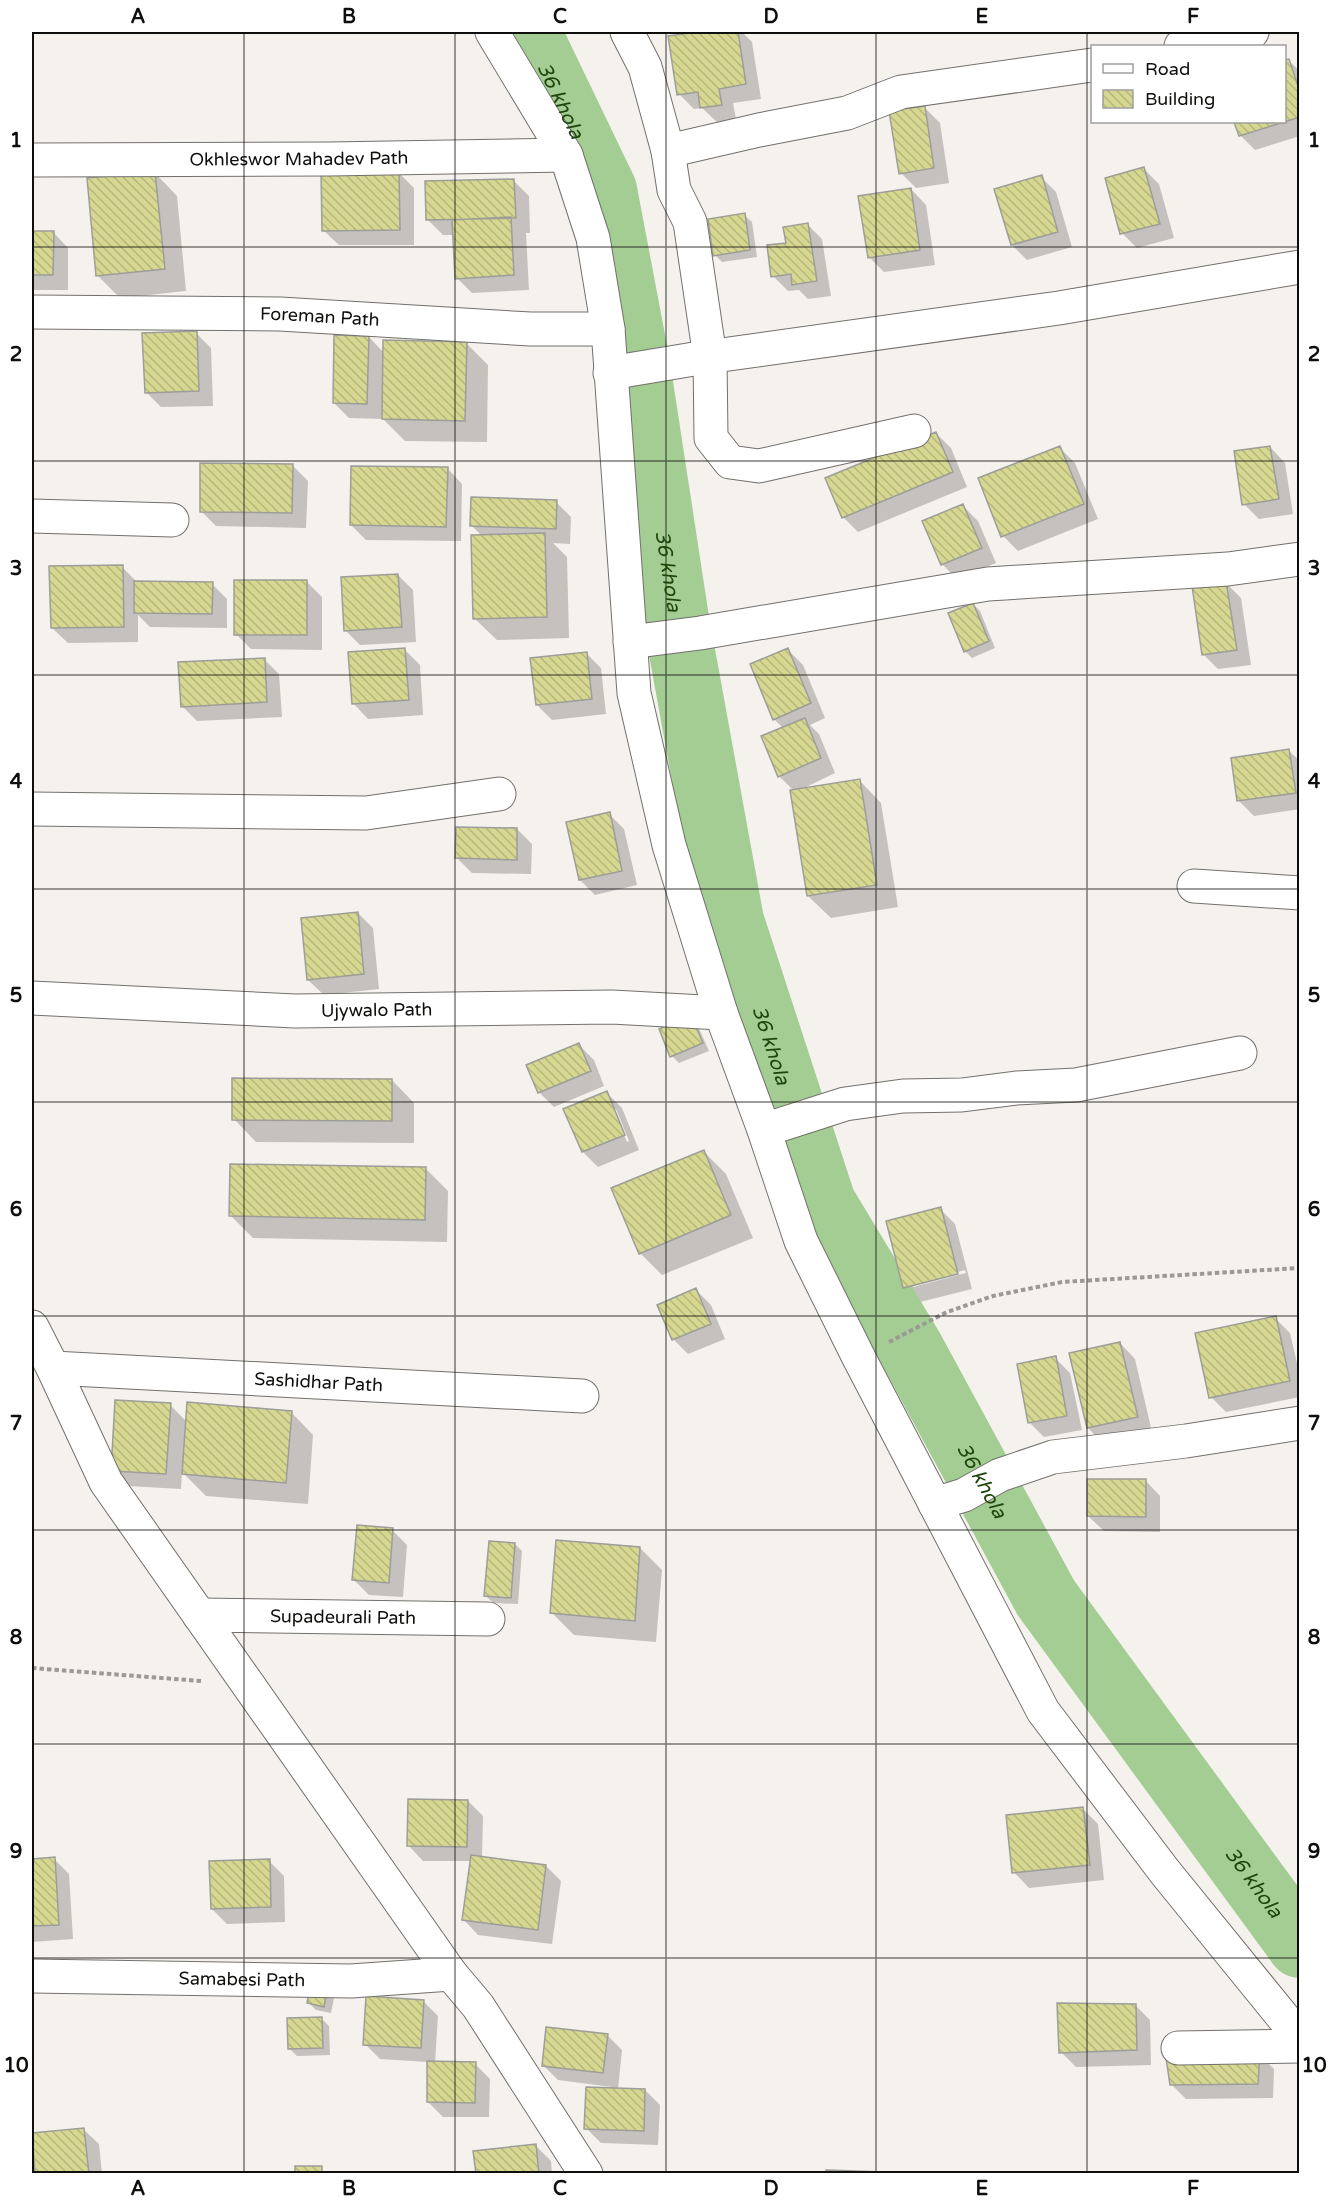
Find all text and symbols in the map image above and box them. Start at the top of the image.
text: A [131,5,146,29]
text: B [342,5,356,29]
text: C [553,5,567,29]
text: D [763,5,779,29]
text: E [976,5,989,29]
text: F [1187,5,1199,29]
legend [1091,45,1286,123]
text: Road [1145,58,1190,80]
water label: 36 khola [531,59,589,144]
text: Building [1145,88,1215,110]
text: 1 [10,129,22,153]
text: 1 [1308,129,1320,153]
street label: Okhleswor Mahadev Path [190,147,409,170]
street label: Foreman Path [260,303,380,331]
text: 2 [10,343,22,367]
text: 2 [1308,343,1320,367]
water label: 36 khola [650,529,686,614]
text: 3 [10,557,22,581]
text: 3 [1308,557,1320,581]
text: 4 [10,770,23,794]
text: 4 [1308,770,1321,794]
text: 5 [10,984,22,1008]
text: 5 [1308,984,1320,1008]
street label: Ujywalo Path [321,998,433,1022]
water label: 36 khola [746,1003,795,1089]
text: 6 [10,1198,22,1222]
text: 6 [1308,1198,1320,1222]
street label: Sashidhar Path [254,1368,384,1396]
text: 7 [10,1412,22,1436]
text: 7 [1308,1412,1320,1436]
water label: 36 khola [951,1439,1012,1523]
street label: Supadeurali Path [270,1605,416,1629]
text: 8 [10,1626,22,1650]
text: 8 [1308,1626,1320,1650]
text: 9 [10,1840,22,1864]
text: 9 [1308,1840,1320,1864]
water label: 36 khola [1219,1843,1288,1924]
street label: Samabesi Path [178,1967,305,1991]
text: 10 [3,2054,29,2078]
text: 10 [1301,2054,1327,2078]
text: A [131,2177,146,2201]
text: B [342,2177,356,2201]
text: C [553,2177,567,2201]
text: D [763,2177,779,2201]
text: E [976,2177,989,2201]
text: F [1187,2177,1199,2201]

